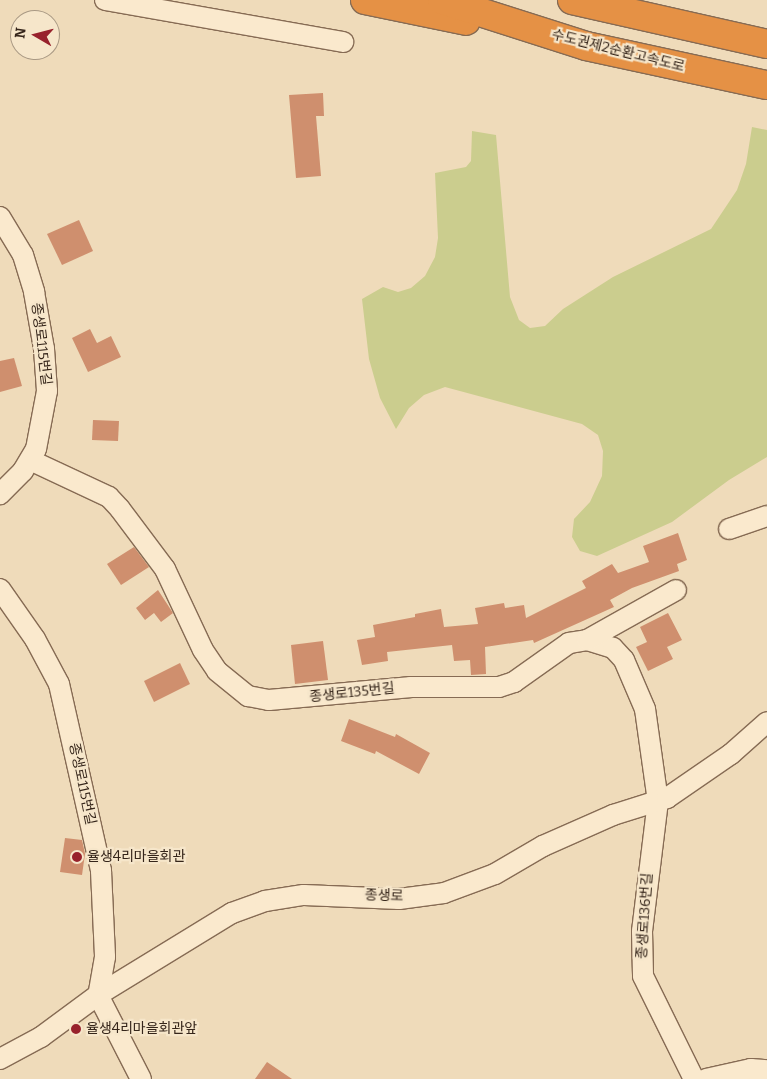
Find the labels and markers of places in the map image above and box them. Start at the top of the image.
place label: 율생4리마을회관 [87,849,185,865]
marker: 율생4리마을회관 [71,851,83,863]
place label: 율생4리마을회관앞 [86,1021,197,1037]
marker: 율생4리마을회관앞 [70,1023,82,1035]

